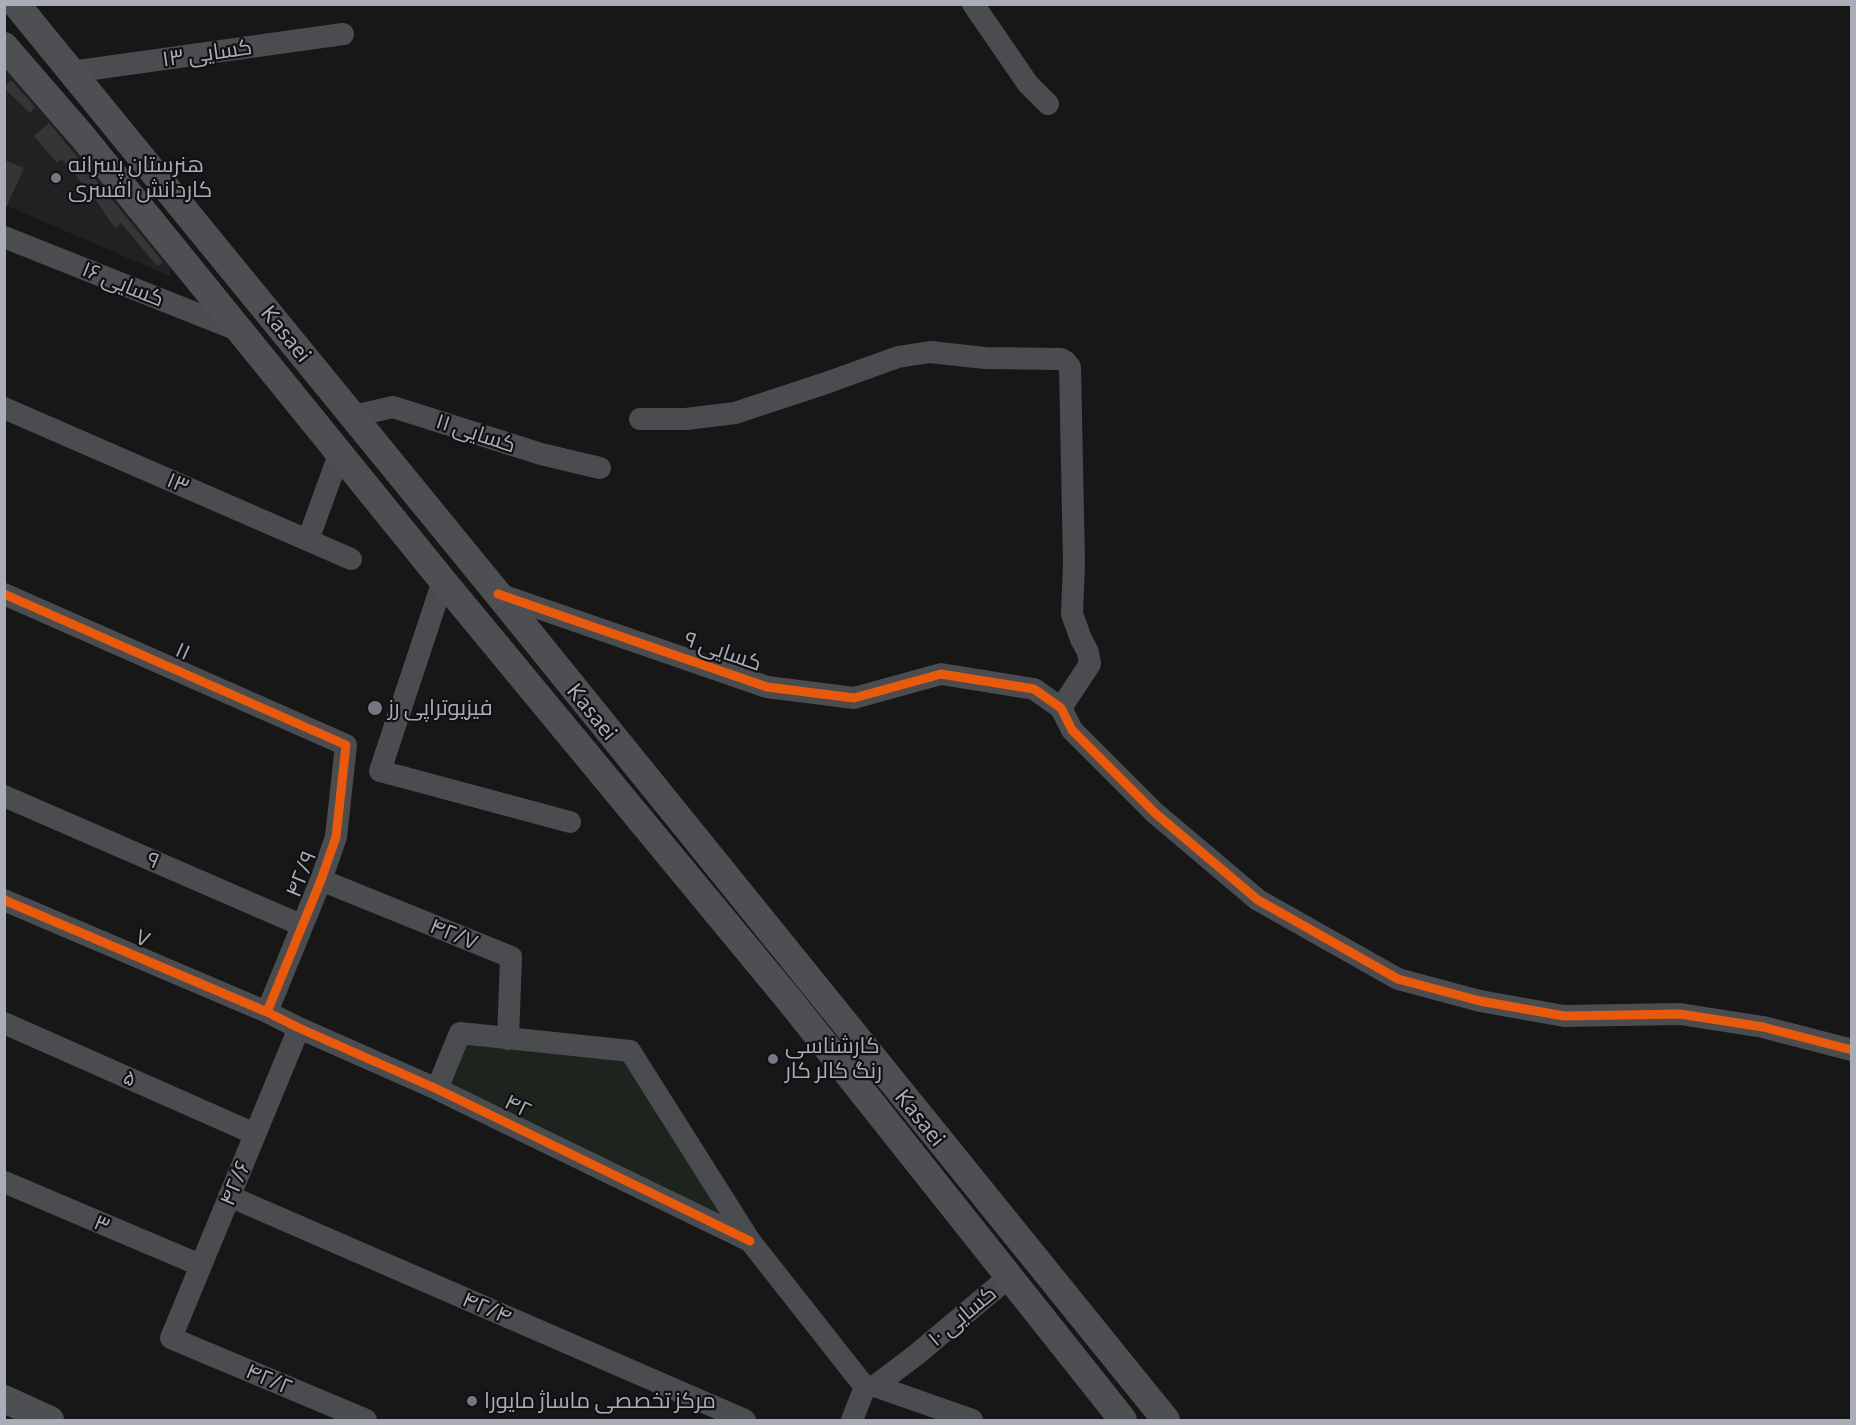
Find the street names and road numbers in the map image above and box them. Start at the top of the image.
street label: ۱۳ کسایی [160,34,254,72]
street label: ۱۶ کسایی [78,256,168,312]
street label: Kasaei [255,300,317,368]
street label: ۱۱ کسایی [433,408,519,458]
street label: ۱۳ [163,467,193,499]
street label: ۹ کسایی [681,625,765,677]
street label: ۱۱ [171,636,195,666]
street label: Kasaei [561,678,623,746]
street label: ۹ [143,846,163,874]
street label: ۴۲/۹ [280,847,322,901]
street label: ۴۲/۷ [426,912,482,956]
street label: ۷ [132,923,154,953]
street label: ۵ [119,1063,141,1093]
street label: Kasaei [889,1084,951,1152]
street label: ۴۲ [500,1088,536,1124]
street label: ۴۲/۶ [214,1156,256,1210]
street label: ۳ [90,1209,114,1239]
street label: ۱۰ کسایی [922,1280,1002,1352]
street label: ۴۲/۴ [459,1286,515,1330]
street label: ۴۲/۲ [242,1358,296,1400]

